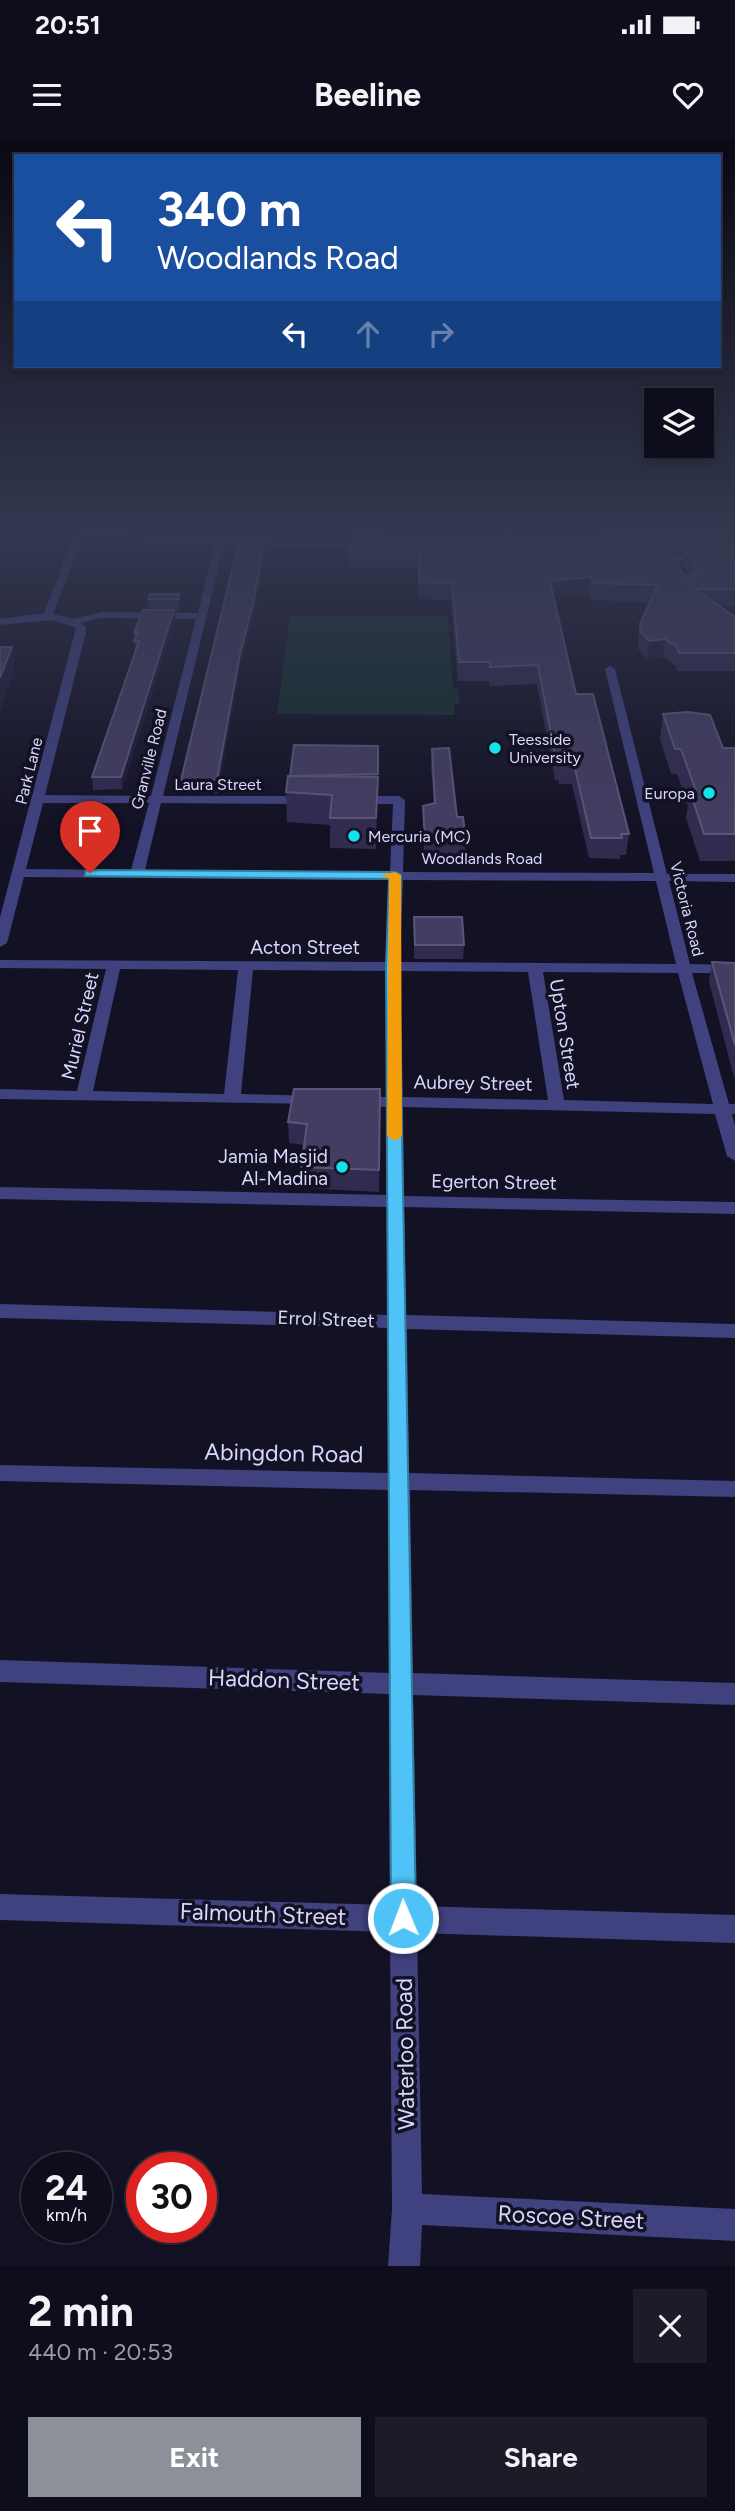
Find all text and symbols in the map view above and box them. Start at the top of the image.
text: 20:51 [35,9,101,41]
icon: menu [28,76,66,114]
text: Beeline [314,76,421,114]
icon: heart [669,76,707,114]
text: 340 m [157,179,301,238]
icon: left [42,182,133,273]
text: Woodlands Road [157,239,399,277]
icon: left [276,315,314,353]
icon: ahead [349,315,387,353]
icon: right [422,315,460,353]
map controls [644,388,714,458]
button: layers [644,388,714,458]
street label: Granville Road [127,707,171,811]
place label: Teesside University [509,730,581,767]
street label: Park Lane [11,735,47,807]
marker: Teesside University [487,740,503,756]
street label: Laura Street [174,775,262,794]
place label: Europa [644,784,695,803]
marker: Europa [701,785,717,801]
pin [60,801,120,873]
icon: arrive [71,812,109,850]
place label: Mercuria (MC) [368,827,471,846]
marker: Mercuria (MC) [346,828,362,844]
street label: Woodlands Road [422,849,542,868]
street label: Victoria Road [666,860,708,958]
street label: Acton Street [250,936,360,959]
street label: Muriel Street [56,970,104,1082]
street label: Upton Street [545,977,585,1091]
street label: Aubrey Street [413,1070,533,1096]
place label: Jamia Masjid Al-Madina [218,1145,328,1190]
marker: Jamia Masjid Al-Madina [334,1159,350,1175]
street label: Egerton Street [431,1169,557,1195]
street label: Errol Street [277,1306,375,1332]
street label: Abingdon Road [204,1438,364,1468]
street label: Haddon Street [207,1663,361,1697]
position arrow [366,1881,440,1955]
street label: Falmouth Street [179,1897,347,1931]
street label: Waterloo Road [390,1978,420,2130]
speed limit sign: 30 [126,2152,217,2243]
text: 24 [45,2167,88,2209]
street label: Roscoe Street [497,2199,645,2235]
text: km/h [46,2204,87,2226]
text: 2 min [28,2286,134,2337]
button: close [633,2289,707,2363]
text: 440 m · 20:53 [28,2338,173,2366]
button: Exit [28,2417,361,2497]
button: Share [375,2417,707,2497]

